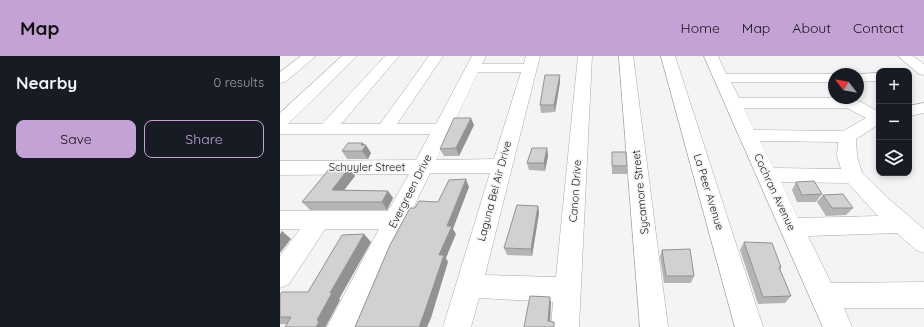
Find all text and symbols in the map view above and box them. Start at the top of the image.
text: Map [20,16,59,40]
text: Home [681,19,720,37]
text: Map [742,19,770,37]
text: About [792,19,831,37]
text: Contact [853,19,904,37]
north arrow [828,68,864,104]
map controls [876,68,912,176]
button: + [876,68,912,104]
text: Nearby [16,72,77,93]
text: 0 results [213,74,264,90]
button: − [876,104,912,140]
button: Save [16,120,136,158]
button: Share [144,120,264,158]
street label: Laguna Bel Air Drive [474,139,514,243]
button: layers [876,140,912,176]
street label: Sycamore Street [629,149,651,235]
street label: Cochran Avenue [751,151,799,233]
street label: Evergreen Drive [385,152,435,230]
street label: La Peer Avenue [691,152,727,232]
street label: Canon Drive [566,159,584,223]
street label: Schuyler Street [329,160,406,174]

